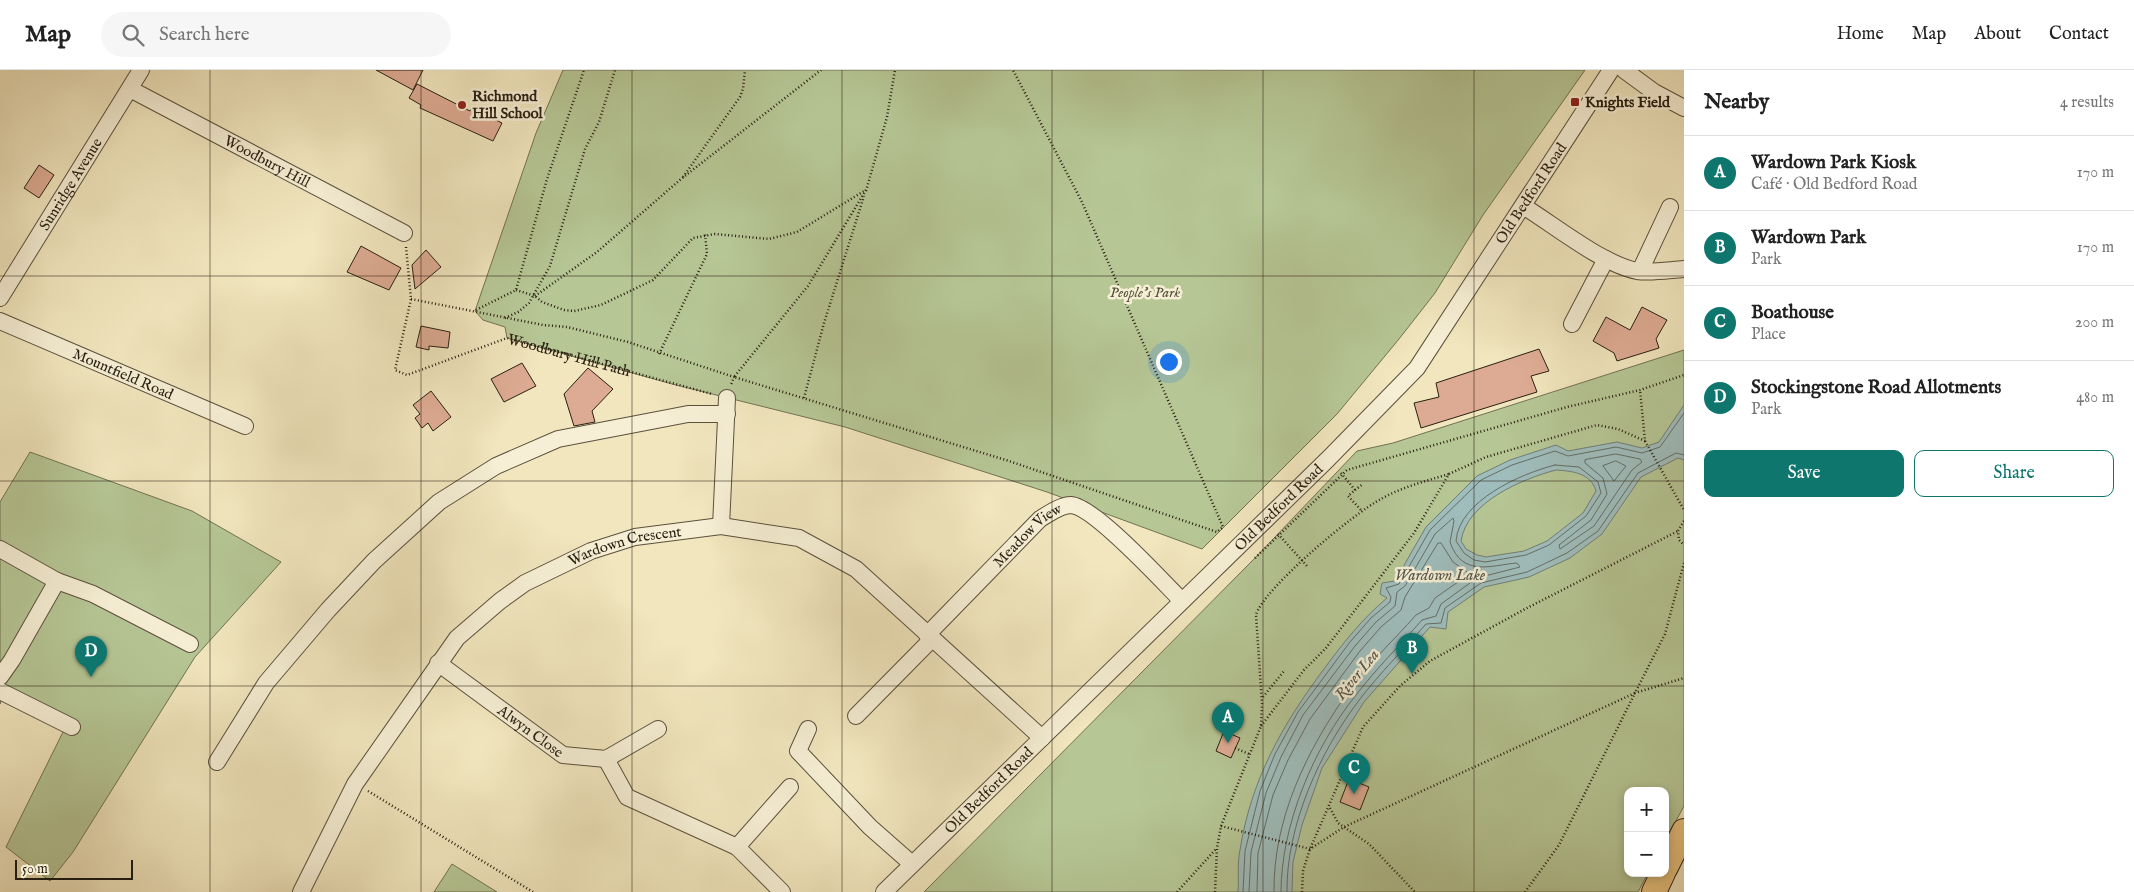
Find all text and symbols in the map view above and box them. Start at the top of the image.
search box [101,12,451,57]
text: Map [25,19,71,50]
icon: search [119,21,147,49]
text: Search here [159,23,250,47]
text: Home [1837,23,1884,46]
text: Map [1912,23,1946,46]
text: About [1974,23,2021,46]
text: Contact [2049,23,2109,46]
place label: Richmond Hill School [472,87,544,123]
text: Nearby [1704,89,1769,116]
place label: Knights Field [1585,93,1671,112]
text: 4 results [2060,93,2114,113]
marker: Knights Field [1569,96,1581,108]
marker: Richmond Hill School [456,99,468,111]
street label: Woodbury Hill [221,131,314,192]
street label: Sunridge Avenue [35,134,107,234]
street label: Old Bedford Road [1491,139,1572,248]
text: Wardown Park Kiosk [1751,151,1916,175]
text: A [1715,163,1725,183]
text: 170 m [2077,163,2114,183]
text: Café · Old Bedford Road [1751,175,1917,195]
text: Wardown Park [1751,226,1866,250]
text: B [1715,238,1725,258]
text: 170 m [2077,238,2114,258]
text: Park [1751,250,1781,270]
park label: People's Park [1110,283,1180,302]
text: Boathouse [1751,301,1834,325]
text: C [1714,313,1726,333]
text: 200 m [2075,313,2114,333]
text: Place [1751,325,1786,345]
street label: Woodbury Hill Path [506,330,632,381]
street label: Mountfield Road [70,344,177,405]
your location [1156,349,1182,375]
text: Stockingstone Road Allotments [1751,376,2001,400]
text: D [1714,388,1726,408]
text: 480 m [2076,388,2114,408]
text: Park [1751,400,1781,420]
button: Save [1704,450,1904,497]
button: Share [1914,450,2114,497]
street label: Old Bedford Road [1230,459,1328,555]
street label: Meadow View [989,499,1066,571]
street label: Wardown Crescent [565,522,683,571]
water label: Wardown Lake [1395,566,1486,586]
pin: B [1396,633,1428,674]
pin: D [75,636,107,677]
water label: River Lea [1331,646,1384,705]
street label: Alwyn Close [493,700,567,762]
pin: A [1212,702,1244,743]
street label: Old Bedford Road [940,742,1038,838]
pin: C [1338,753,1370,794]
map controls [1624,787,1669,877]
button: + [1624,787,1669,832]
button: − [1624,832,1669,877]
scale bar [15,857,132,880]
text: 50 m [22,860,48,878]

